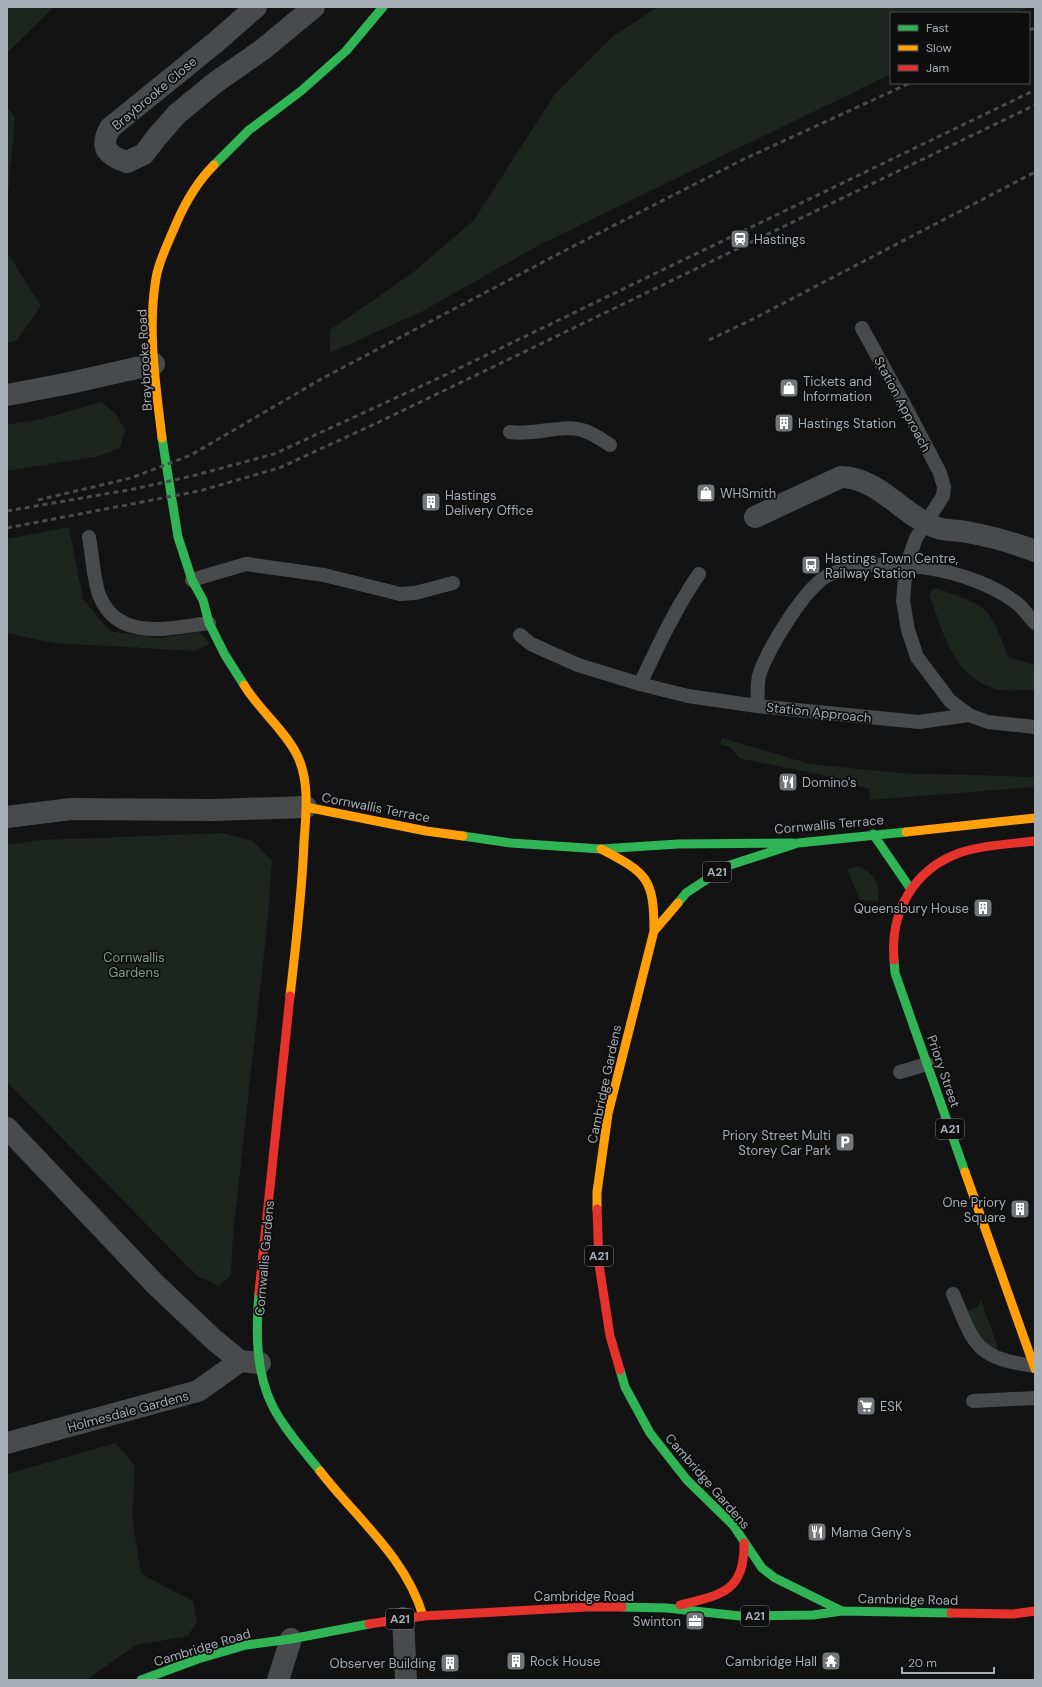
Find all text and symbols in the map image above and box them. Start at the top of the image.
legend [890,12,1030,84]
text: Fast [926,20,949,36]
text: Slow [926,40,952,56]
street label: Braybrooke Close [108,53,200,134]
text: Jam [926,60,949,76]
station icon: Hastings [729,228,751,250]
place label: Hastings [754,231,806,248]
street label: Braybrooke Road [133,309,156,411]
street label: Station Approach [870,354,935,455]
place label: Tickets and Information [803,373,872,405]
shop icon: Tickets and Information [778,377,800,399]
building icon: Hastings Station [773,412,795,434]
place label: Hastings Station [798,415,896,432]
shop icon: WHSmith [695,482,717,504]
place label: WHSmith [720,485,776,502]
place label: Hastings Delivery Office [445,487,533,519]
building icon: Hastings Delivery Office [420,491,442,513]
place label: Hastings Town Centre, Railway Station [825,550,958,582]
bus stop icon: Hastings Town Centre, Railway Station [800,554,822,576]
street label: Station Approach [766,699,872,726]
restaurant icon: Domino's [777,771,799,793]
place label: Domino's [802,774,857,791]
street label: Cornwallis Terrace [320,789,432,826]
street label: Cornwallis Terrace [774,811,885,838]
road number: A21 [703,862,731,882]
building icon: Queensbury House [972,897,994,919]
place label: Queensbury House [854,900,969,917]
park label: Cornwallis Gardens [103,949,165,981]
street label: Cambridge Gardens [584,1023,625,1145]
street label: Priory Street [923,1033,964,1110]
road number: A21 [936,1119,964,1139]
place label: Priory Street Multi Storey Car Park [723,1127,831,1159]
parking icon: Priory Street Multi Storey Car Park [834,1131,856,1153]
place label: One Priory Square [942,1194,1006,1226]
building icon: One Priory Square [1009,1198,1031,1220]
street label: Cornwallis Gardens [251,1200,278,1317]
road number: A21 [585,1246,613,1266]
street label: Holmesdale Gardens [66,1387,191,1436]
supermarket icon: ESK [855,1395,877,1417]
place label: ESK [880,1398,903,1415]
street label: Cambridge Gardens [662,1430,754,1533]
restaurant icon: Mama Geny's [806,1521,828,1543]
place label: Mama Geny's [831,1524,911,1541]
street label: Cambridge Road [534,1588,634,1605]
street label: Cambridge Road [858,1590,958,1609]
road number: A21 [741,1606,769,1626]
road number: A21 [386,1609,414,1629]
office icon: Swinton [684,1610,706,1632]
place label: Swinton [633,1613,681,1630]
street label: Cambridge Road [152,1625,253,1670]
scale bar [902,1649,994,1675]
building icon: Rock House [505,1650,527,1672]
temple icon: Cambridge Hall [820,1650,842,1672]
building icon: Observer Building [439,1652,461,1674]
place label: Rock House [530,1653,600,1670]
place label: Cambridge Hall [725,1653,817,1670]
place label: Observer Building [330,1655,436,1672]
text: 20 m [908,1655,937,1671]

